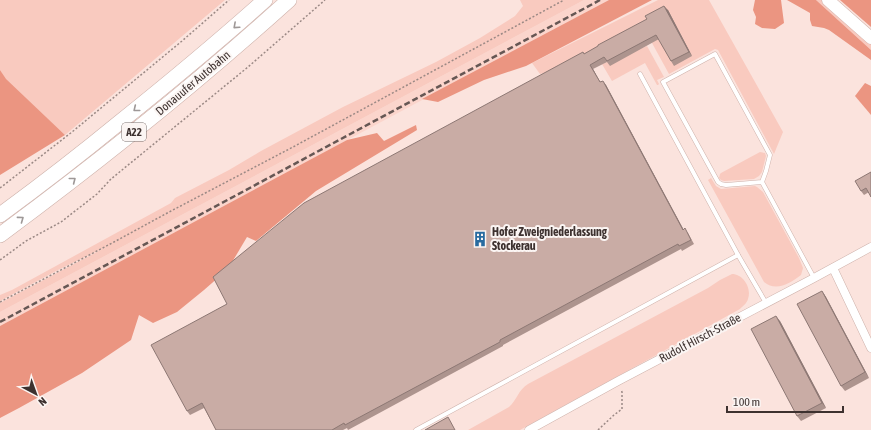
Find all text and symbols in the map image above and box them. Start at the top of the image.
one-way arrow [233,21,241,29]
street label: Donauufer Autobahn [153,48,233,118]
one-way arrow [133,105,141,112]
road number: A22 [122,123,146,141]
one-way arrow [69,178,76,185]
one-way arrow [17,217,24,224]
place label: Hofer Zweigniederlassung Stockerau [492,225,608,253]
building icon: Hofer Zweigniederlassung Stockerau [471,230,489,248]
street label: Rudolf Hirsch-Straße [657,311,743,365]
north arrow [16,374,56,414]
scale bar [727,388,843,414]
text: N [36,395,49,408]
text: 100 m [733,395,760,409]

